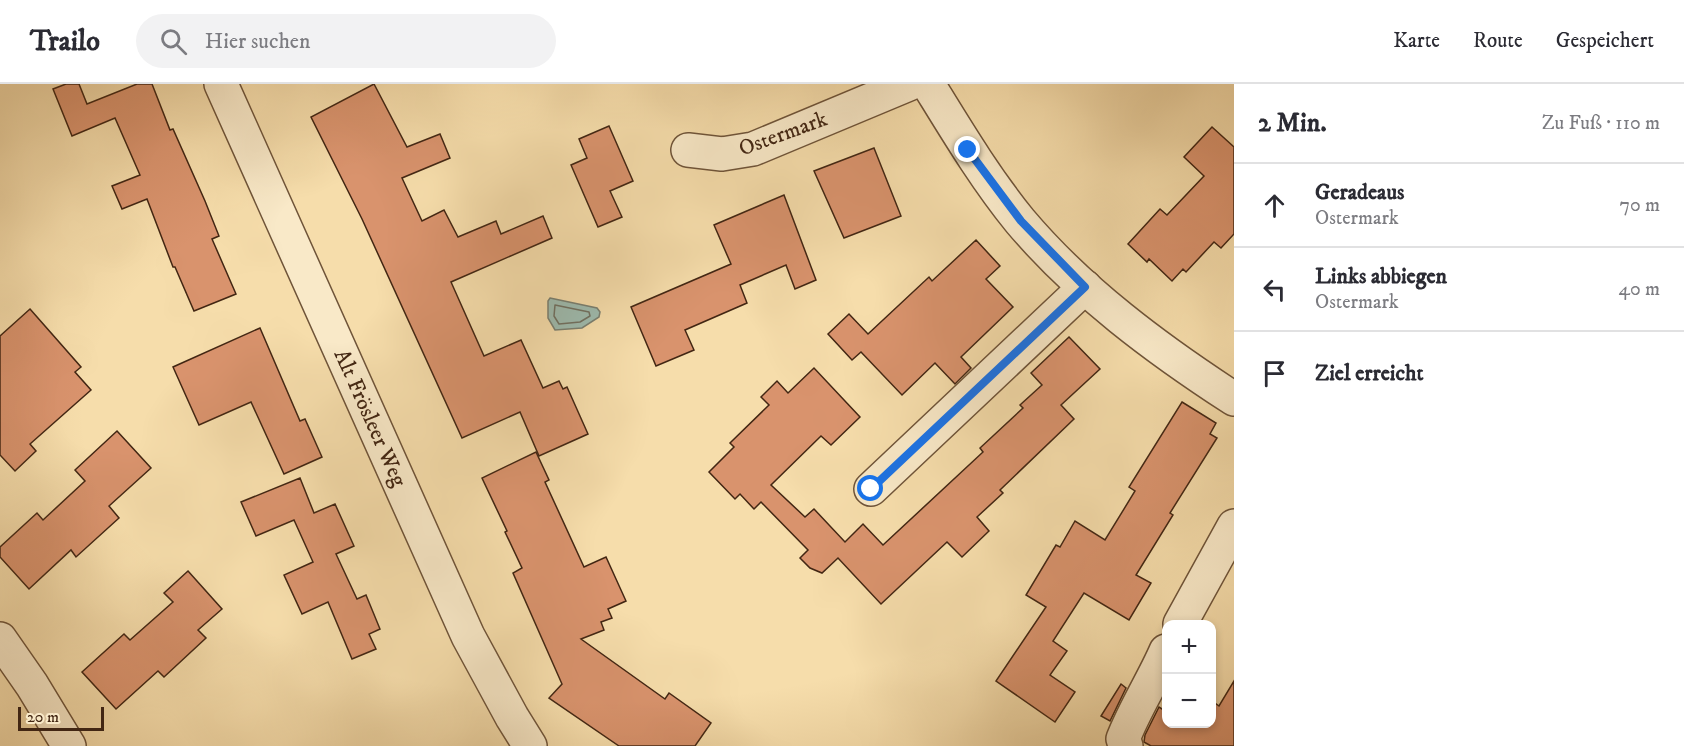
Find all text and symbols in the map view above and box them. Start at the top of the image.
search box [136,14,556,68]
text: Trailo [30,24,100,59]
icon: search [157,25,190,58]
text: Hier suchen [205,28,310,55]
text: Karte [1393,28,1440,54]
text: Route [1473,28,1523,54]
text: Gespeichert [1556,28,1654,54]
street label: Ostermark [735,106,831,162]
text: 2 Min. [1258,107,1327,140]
text: Zu Fuß · 110 m [1542,111,1660,136]
route end [954,136,980,162]
text: Geradeaus [1315,179,1404,206]
icon: ahead [1258,189,1291,222]
text: 70 m [1619,193,1660,218]
text: Ostermark [1315,206,1399,231]
text: Links abbiegen [1315,263,1447,290]
icon: left [1258,273,1291,306]
text: 40 m [1618,277,1660,302]
text: Ostermark [1315,290,1399,315]
street label: Alt Frösleer Weg [328,345,412,491]
icon: arrive [1258,357,1291,390]
text: Ziel erreicht [1315,360,1423,387]
route start [857,475,883,501]
map controls [1162,620,1216,728]
button: + [1162,620,1216,674]
button: − [1162,674,1216,728]
scale bar [18,704,104,732]
text: 20 m [27,707,59,727]

